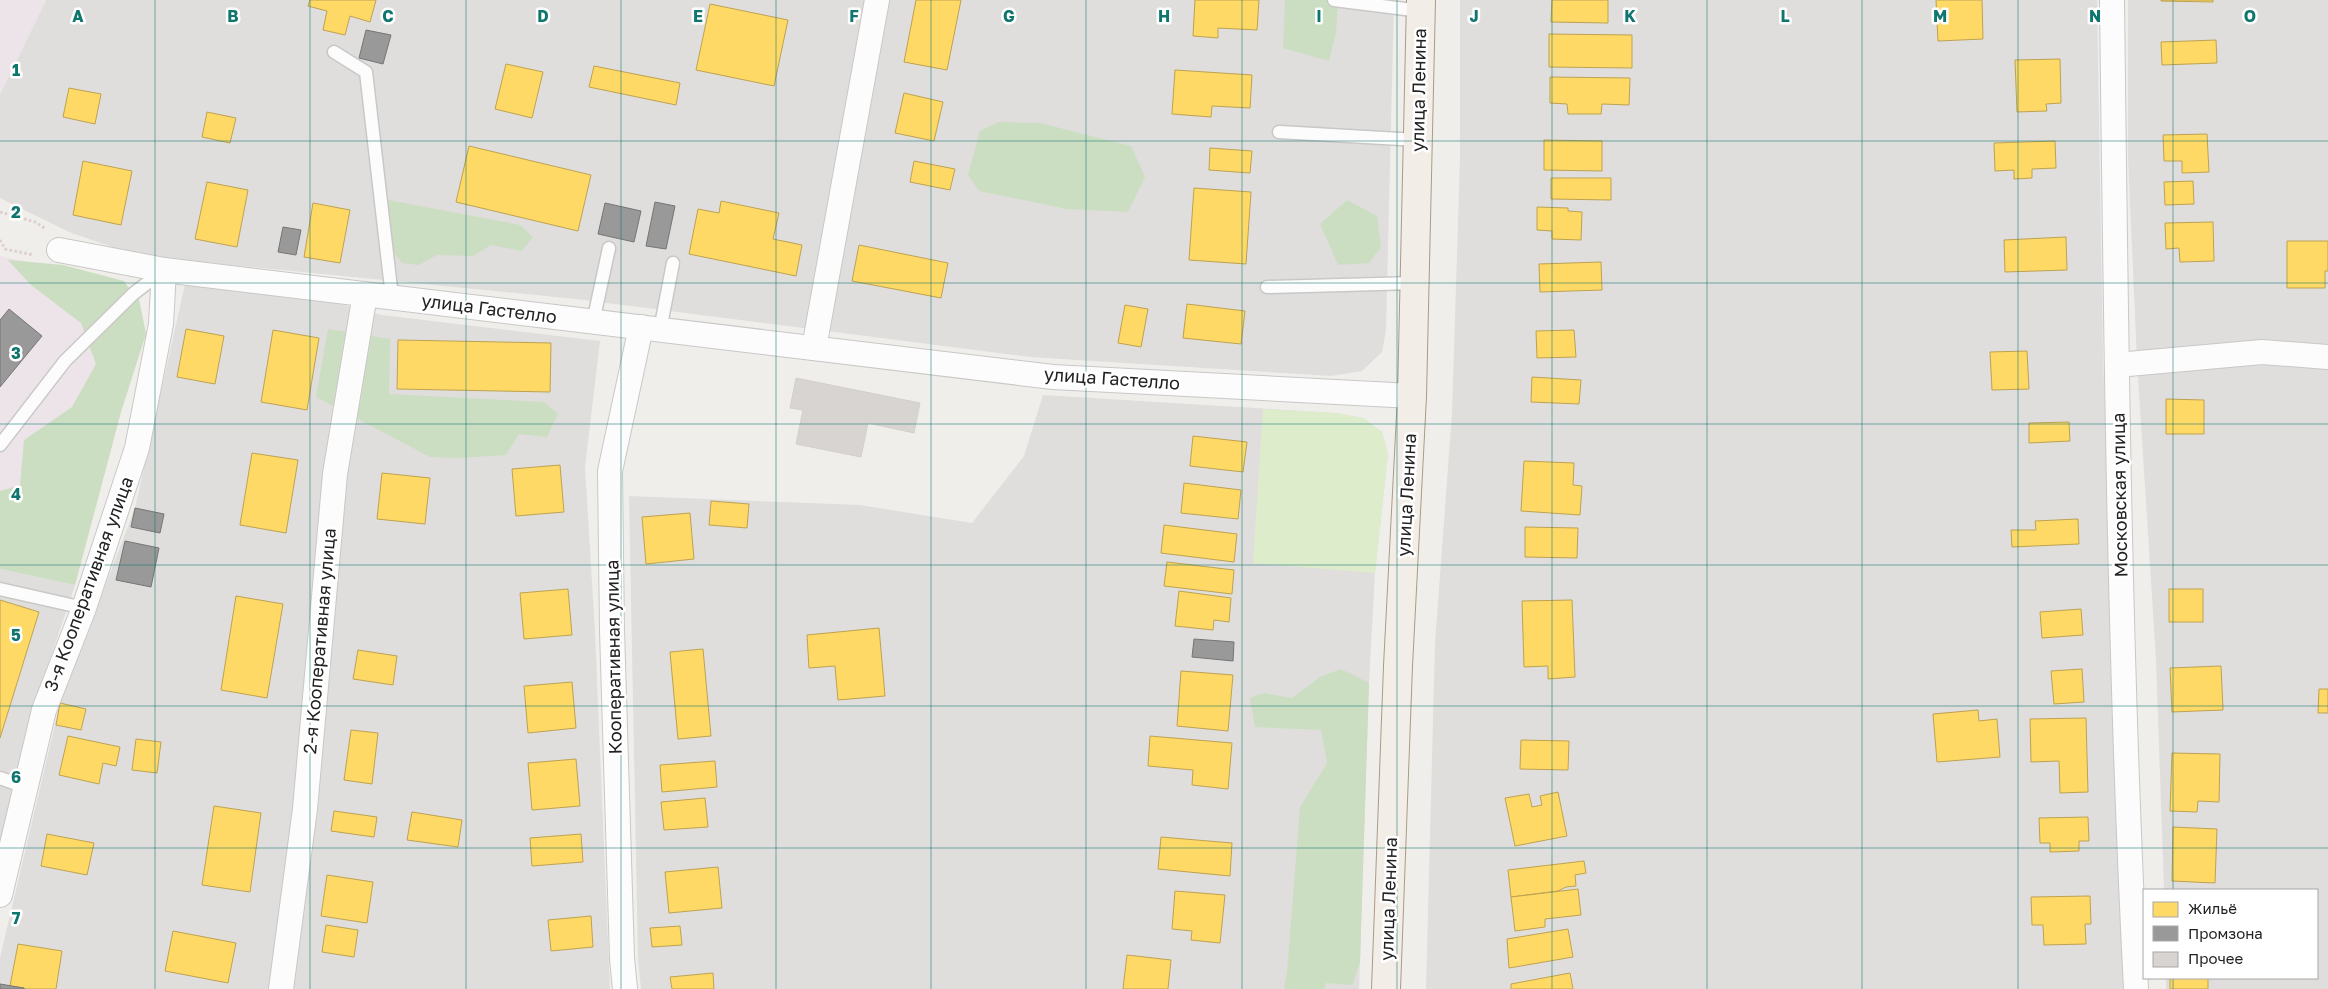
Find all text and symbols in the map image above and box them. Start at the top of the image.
text: A [72,6,84,26]
text: B [227,6,239,26]
text: C [382,6,394,26]
text: D [537,6,549,26]
text: E [693,6,703,26]
text: F [849,6,859,26]
text: G [1003,6,1015,26]
text: H [1158,6,1170,26]
text: I [1316,6,1322,26]
text: J [1469,6,1479,26]
text: K [1624,6,1636,26]
text: L [1780,6,1790,26]
text: M [1933,6,1947,26]
text: N [2089,6,2101,26]
text: O [2244,6,2256,26]
street label: улица Ленина [1406,28,1430,152]
text: 1 [12,60,20,80]
text: 2 [11,202,21,222]
street label: улица Гастелло [420,289,558,327]
text: 3 [11,343,21,363]
street label: улица Гастелло [1043,362,1181,394]
street label: Московская улица [2107,412,2131,578]
street label: улица Ленина [1392,433,1420,557]
street label: 3-я Кооперативная улица [39,473,137,694]
text: 4 [11,484,21,504]
street label: 2-я Кооперативная улица [298,527,340,755]
street label: Кооперативная улица [600,559,626,755]
text: 5 [11,625,21,645]
text: 6 [11,767,21,787]
street label: улица Ленина [1375,837,1401,961]
legend [2143,889,2318,979]
text: Жильё [2188,899,2237,917]
text: 7 [12,908,21,928]
text: Промзона [2188,924,2263,942]
text: Прочее [2188,949,2244,967]

